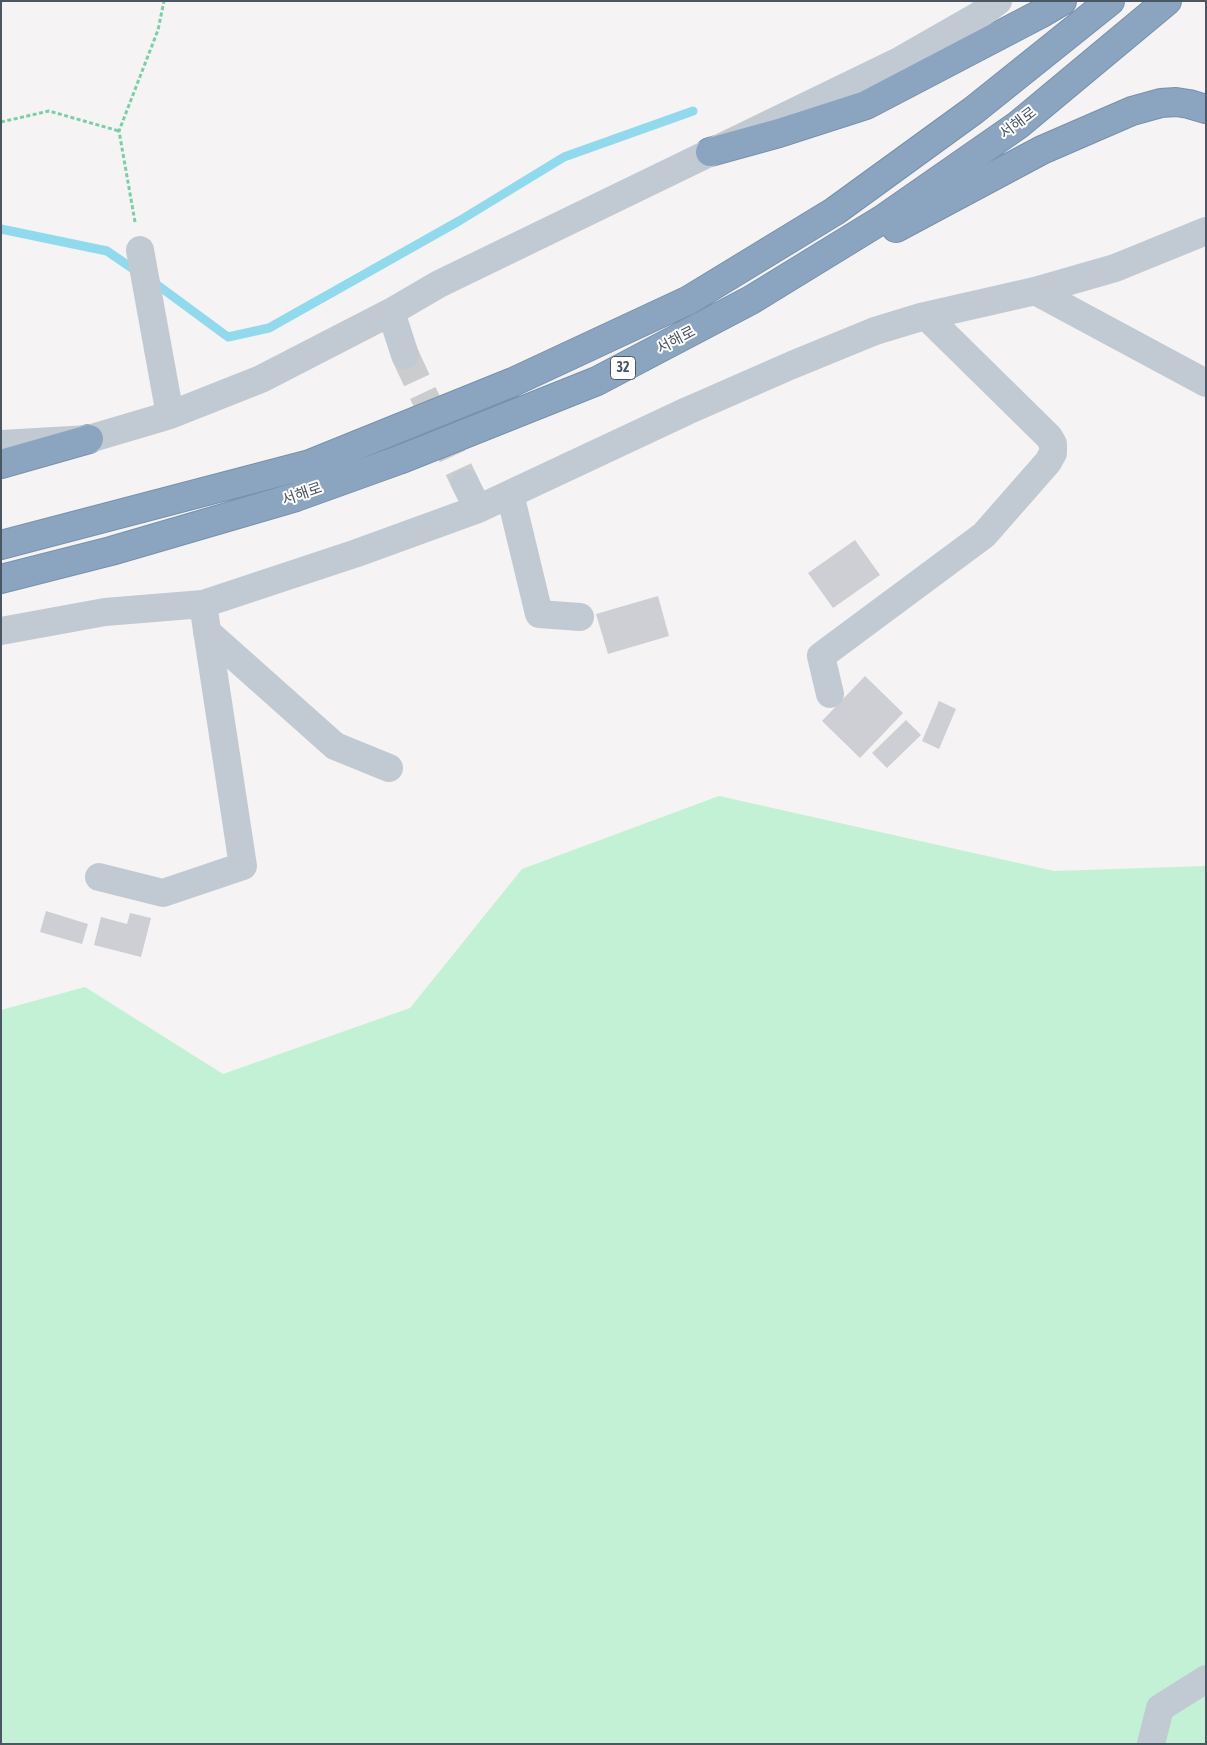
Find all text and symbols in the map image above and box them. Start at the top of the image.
street label: 서해로 [996,103,1040,143]
street label: 서해로 [653,322,699,358]
road number: 32 [610,356,636,379]
street label: 서해로 [279,479,325,509]

